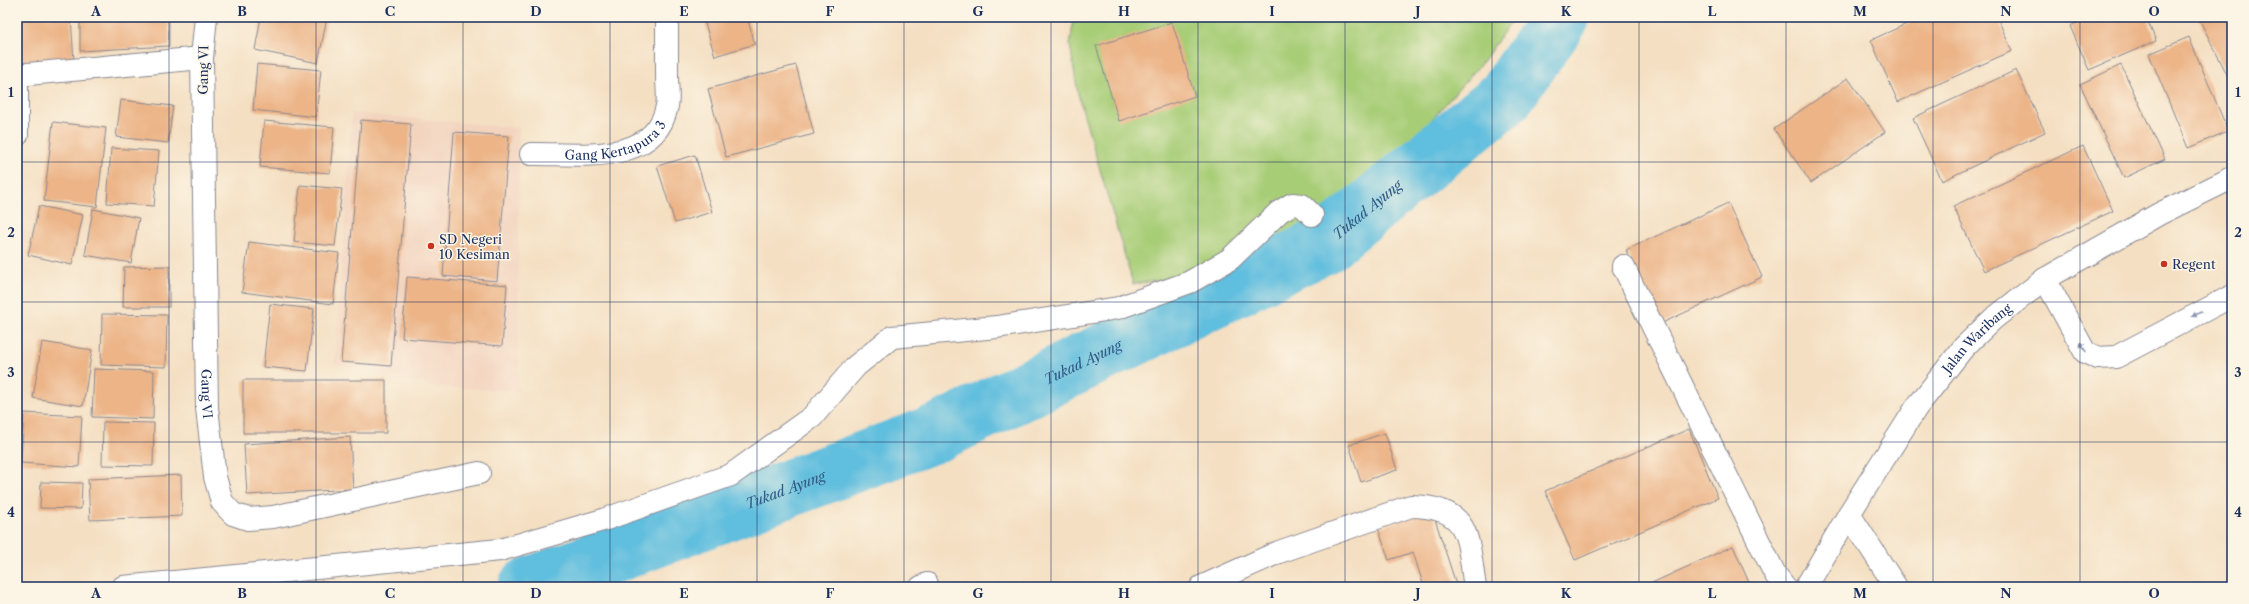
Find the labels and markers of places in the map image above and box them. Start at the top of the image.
place label: SD Negeri 10 Kesiman [439,231,510,262]
marker: SD Negeri 10 Kesiman [426,241,436,251]
place label: Regent [2172,256,2216,272]
marker: Regent [2159,259,2169,269]

